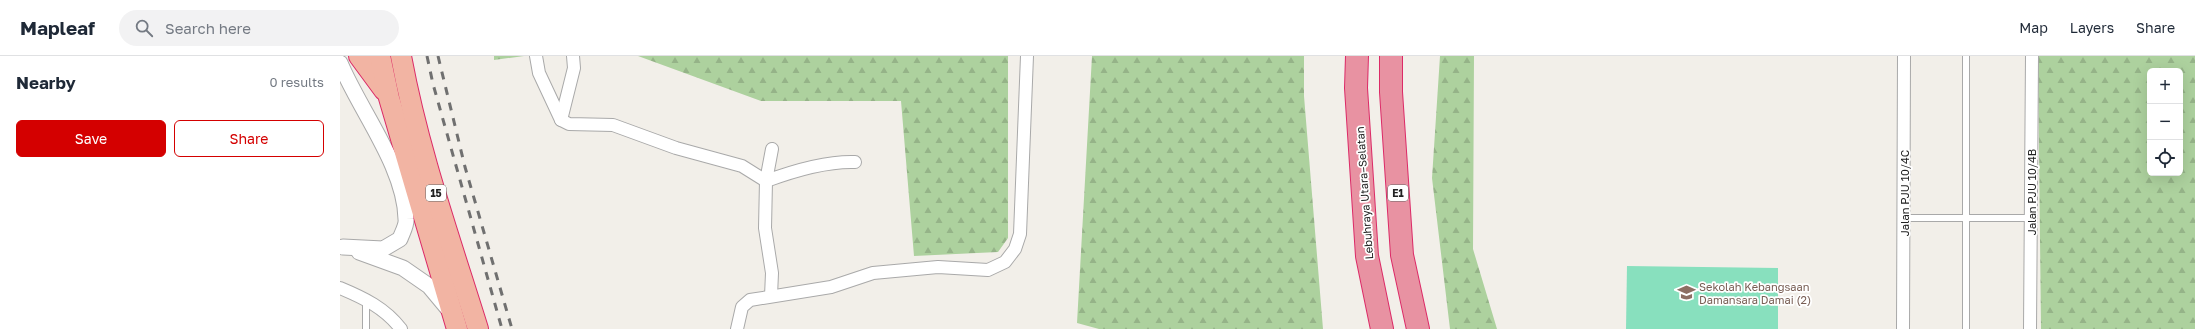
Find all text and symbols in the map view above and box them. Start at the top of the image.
search box [119,10,399,46]
text: Mapleaf [20,16,95,39]
icon: search [133,17,155,39]
text: Search here [165,19,251,37]
text: Map [2019,19,2048,36]
text: Layers [2070,19,2114,36]
text: Share [2136,19,2175,36]
map controls [2147,68,2183,176]
button: + [2147,68,2183,104]
text: Nearby [16,72,76,93]
text: 0 results [269,74,324,90]
button: − [2147,104,2183,140]
button: Save [16,120,166,157]
button: Share [174,120,324,157]
street label: Lebuhraya Utara–Selatan [1353,126,1375,260]
button: locate [2147,140,2183,176]
street label: Jalan PJU 10/4B [2025,149,2038,235]
street label: Jalan PJU 10/4C [1898,150,1911,236]
road number: 15 [426,185,446,201]
road number: E1 [1388,185,1408,201]
place label: Sekolah Kebangsaan Damansara Damai (2) [1699,280,1811,306]
school or university icon: Sekolah Kebangsaan Damansara Damai (2) [1676,282,1696,302]

